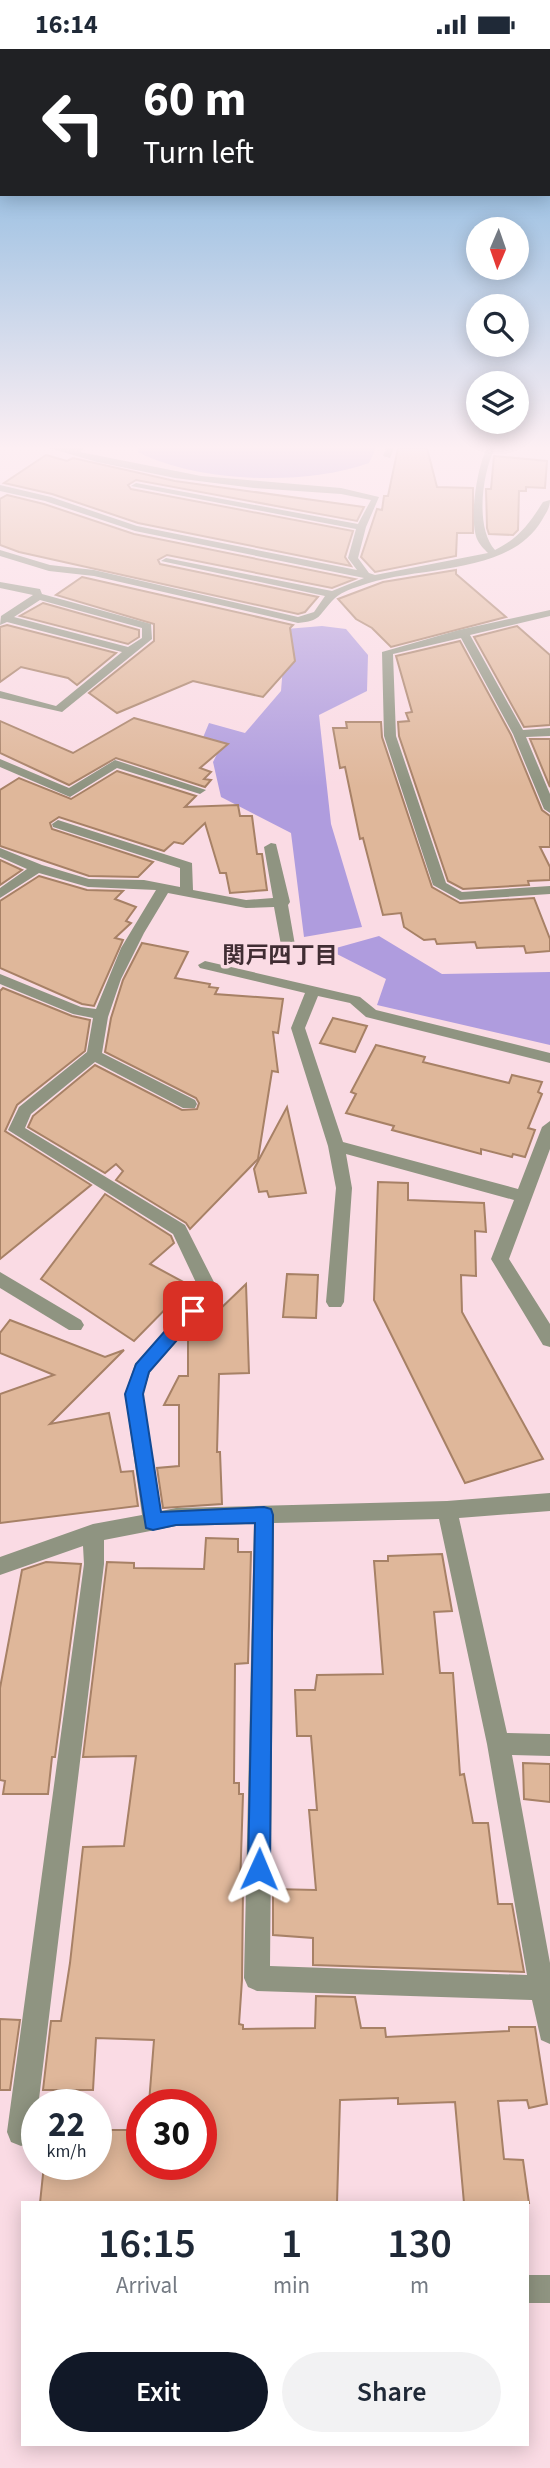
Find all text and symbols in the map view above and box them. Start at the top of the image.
text: 16:14 [35,6,98,43]
text: 60 m [143,65,247,135]
icon: left [28,77,119,168]
text: Turn left [143,130,254,176]
north arrow [466,217,528,280]
map controls [466,217,529,434]
button: search [466,294,529,357]
button: layers [466,371,529,434]
district label: 関戸四丁目 [223,939,338,972]
pin [163,1281,223,1341]
icon: arrive [174,1292,212,1330]
position arrow [222,1832,296,1906]
speed limit sign: 30 [126,2089,217,2180]
text: 22 [48,2100,85,2150]
text: km/h [47,2139,86,2164]
text: 16:15 [98,2214,196,2274]
text: 1 [281,2214,302,2274]
text: 130 [387,2214,452,2274]
text: Arrival [116,2269,178,2302]
text: min [273,2269,310,2302]
text: m [410,2269,429,2302]
button: Exit [49,2352,268,2432]
button: Share [282,2352,501,2432]

